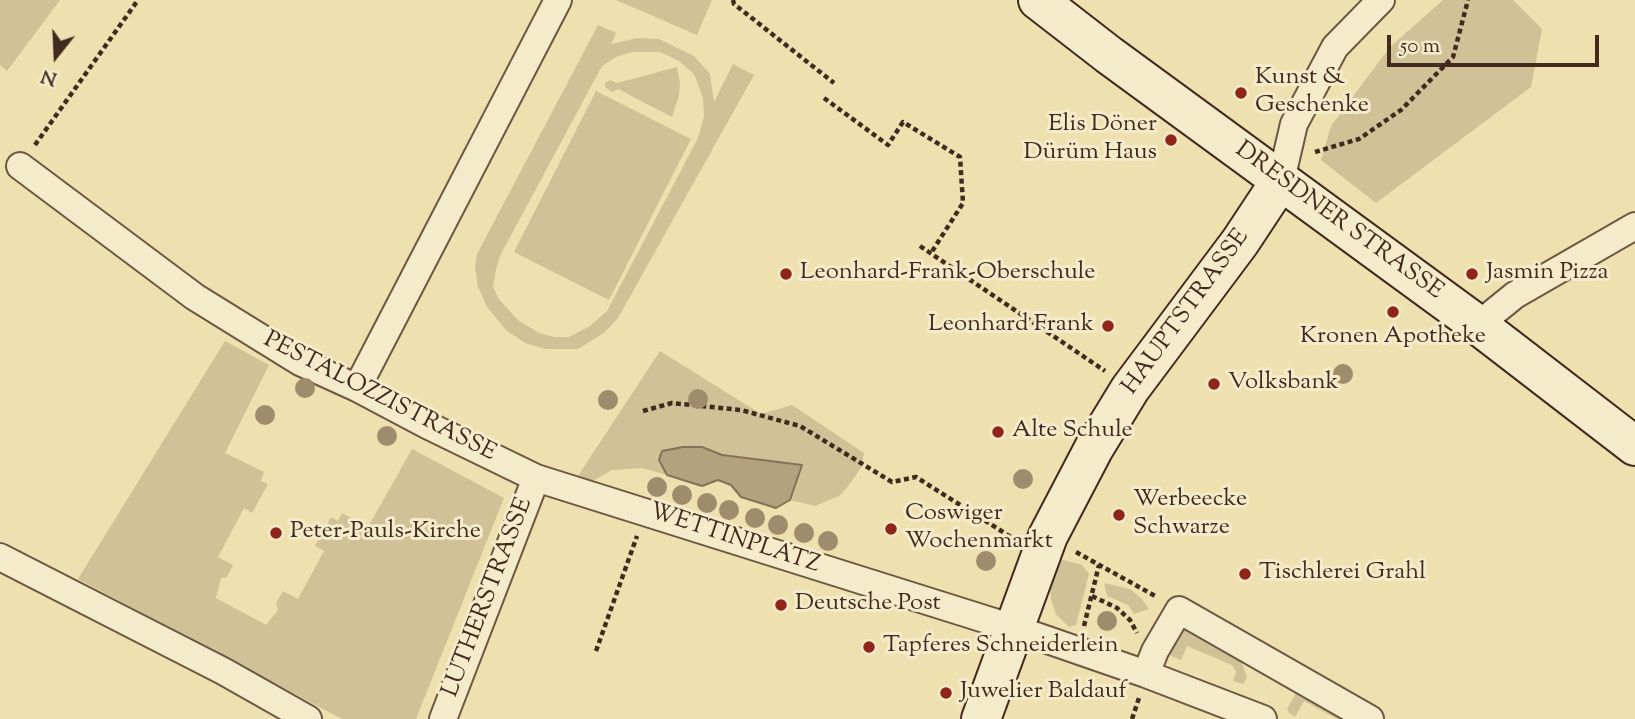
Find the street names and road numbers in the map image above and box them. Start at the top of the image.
street label: DRESDNER STRASSE [1228,137,1448,307]
street label: HAUPTSTRASSE [1117,225,1257,401]
street label: PESTALOZZISTRASSE [258,327,500,469]
street label: LUTHERSTRASSE [438,494,540,702]
street label: WETTINPLATZ [645,499,823,581]

